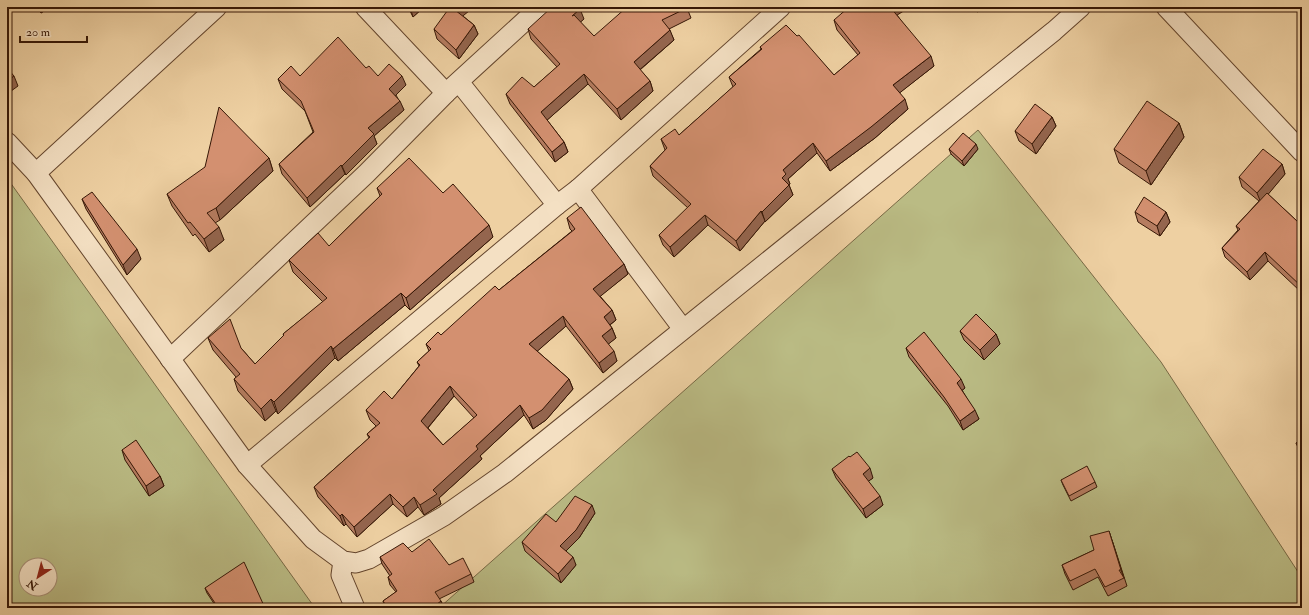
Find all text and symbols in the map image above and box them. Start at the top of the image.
scale bar [20,18,87,44]
text: 20 m [26,25,51,40]
north arrow [18,557,58,597]
text: N [24,576,41,593]

